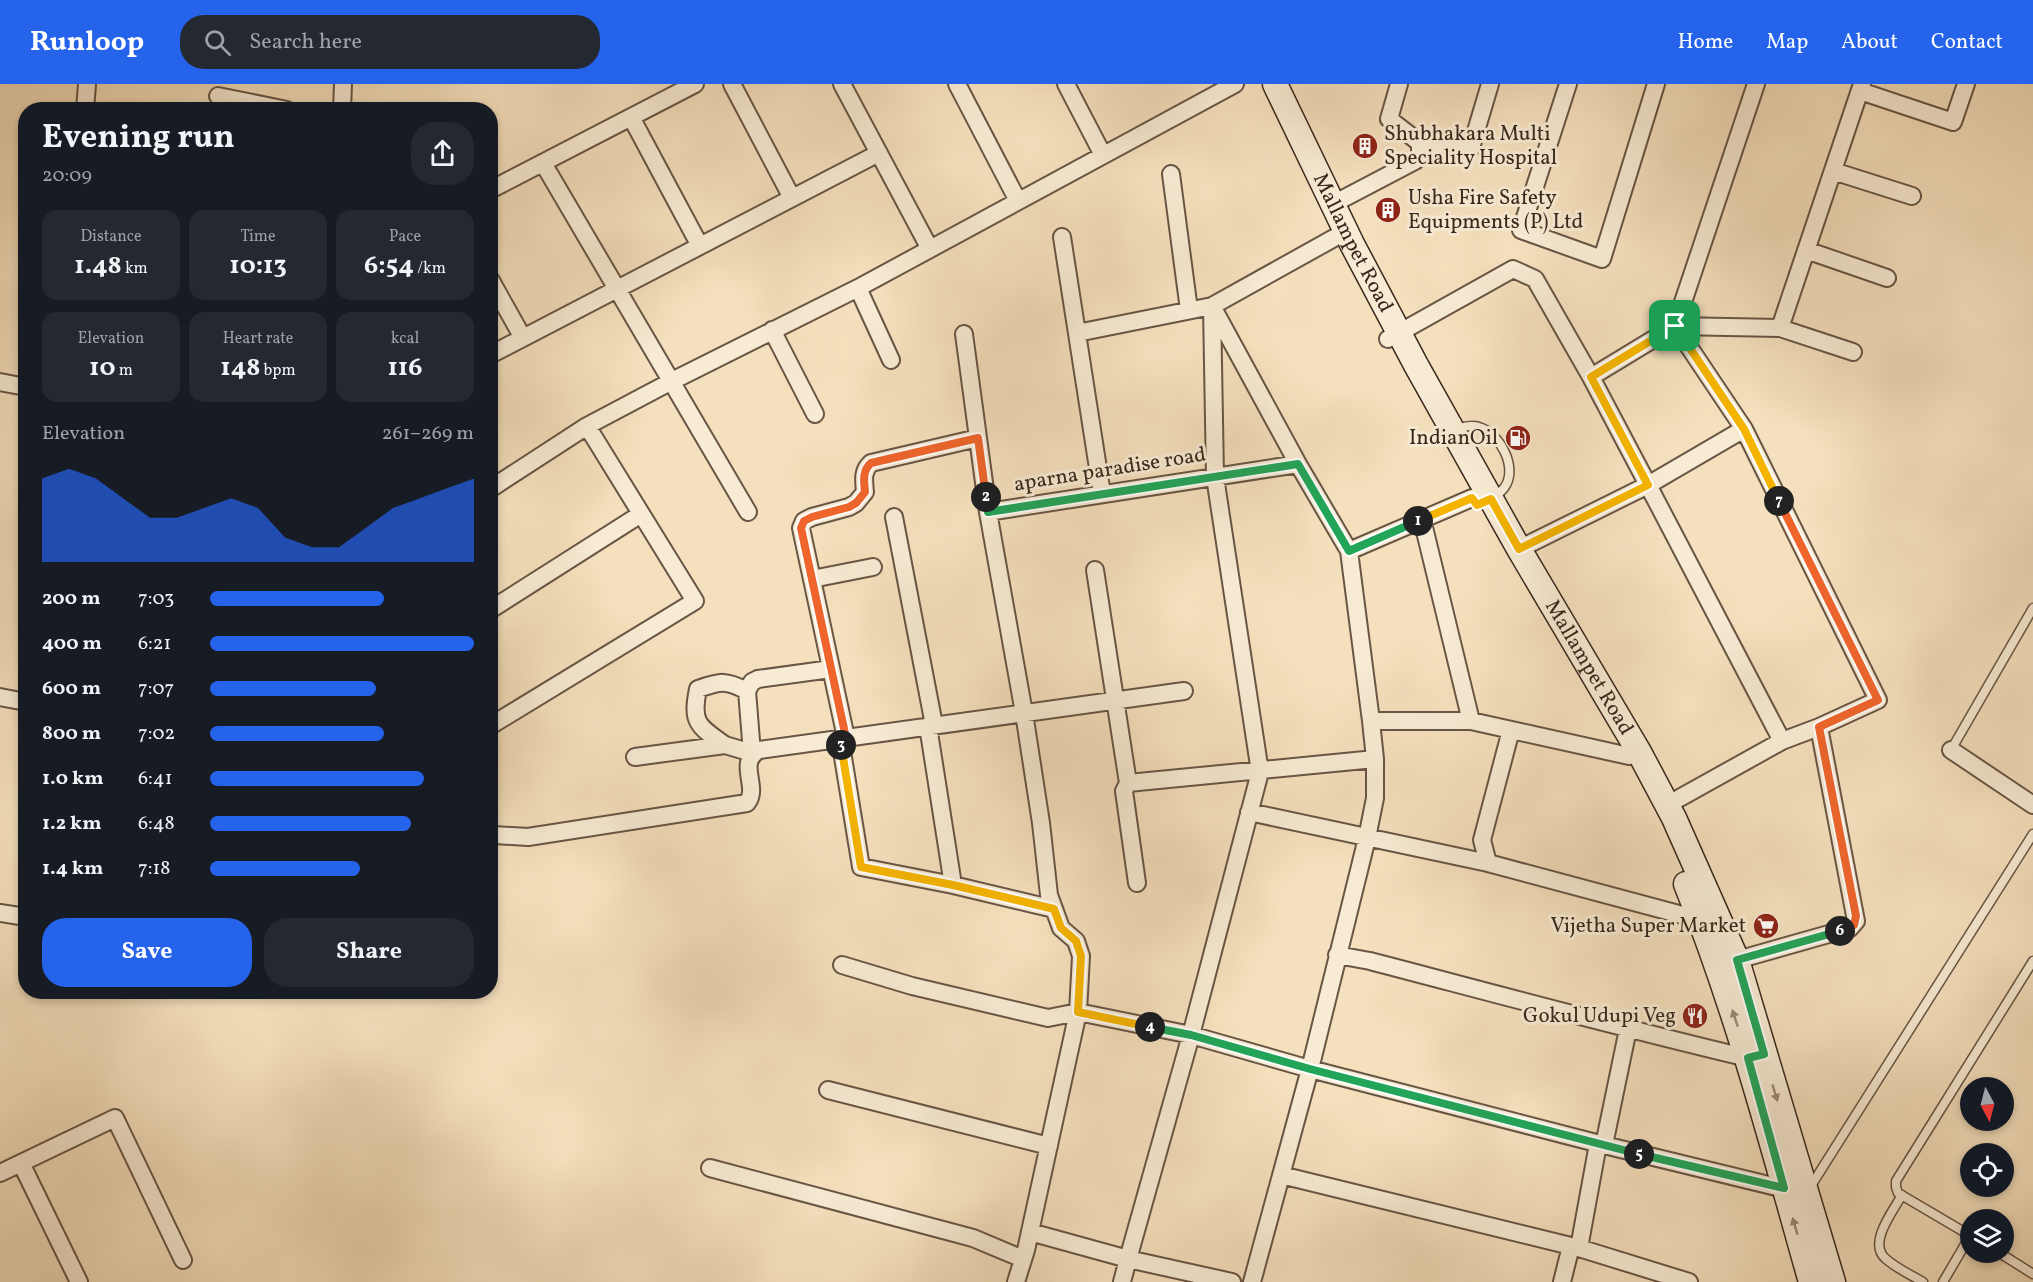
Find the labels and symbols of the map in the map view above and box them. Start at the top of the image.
place label: Shubhakara Multi Speciality Hospital [1384,120,1557,173]
building icon: Shubhakara Multi Speciality Hospital [1350,131,1380,161]
street label: Mallampet Road [1306,168,1400,318]
place label: Usha Fire Safety Equipments (P) Ltd [1408,184,1583,237]
building icon: Usha Fire Safety Equipments (P) Ltd [1373,195,1403,225]
pin [1649,300,1700,351]
fuel station icon: IndianOil [1503,423,1533,453]
place label: IndianOil [1409,424,1498,453]
street label: aparna paradise road [1012,440,1208,500]
pin: 2 [971,482,1001,512]
pin: 7 [1764,486,1794,516]
pin: 1 [1403,506,1433,536]
street label: Mallampet Road [1538,594,1640,741]
pin: 3 [826,730,856,760]
supermarket icon: Vijetha Super Market [1751,911,1781,941]
place label: Vijetha Super Market [1550,912,1746,941]
pin: 6 [1825,916,1855,946]
restaurant icon: Gokul Udupi Veg [1680,1001,1710,1031]
place label: Gokul Udupi Veg [1523,1002,1676,1031]
one-way arrow [1730,1009,1739,1027]
pin: 4 [1135,1012,1165,1042]
north arrow [1960,1077,2014,1131]
one-way arrow [1771,1084,1780,1102]
pin: 5 [1624,1139,1654,1169]
one-way arrow [1790,1217,1799,1235]

